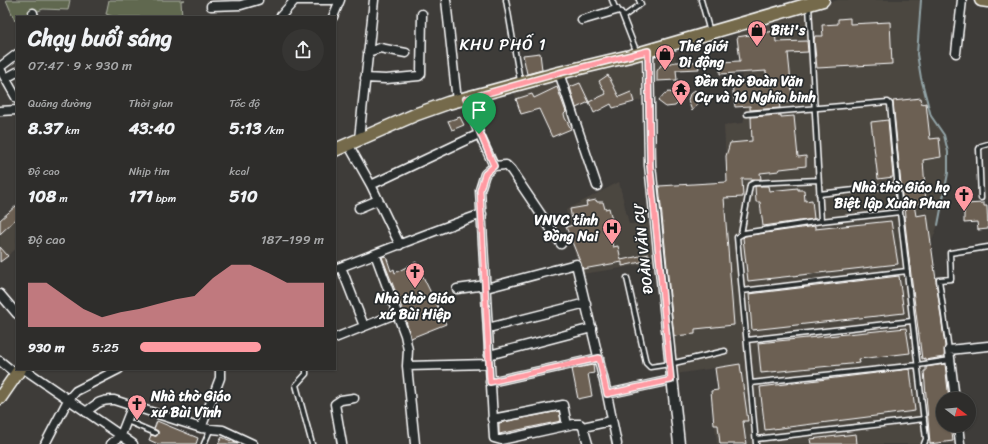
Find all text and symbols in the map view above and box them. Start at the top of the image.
place label: Biti's [771,18,806,43]
text: Chạy buổi sáng [28,19,172,58]
shop icon: Biti's [746,19,768,47]
button: share [282,29,324,71]
district label: KHU PHỐ 1 [459,30,547,59]
place label: Thế giới Di động [679,34,729,75]
shop icon: Thế giới Di động [654,43,676,71]
text: 07:47 · 9 × 930 m [28,54,132,77]
place label: Đền thờ Đoàn Văn Cự và 16 Nghĩa binh [694,69,816,110]
temple icon: Đền thờ Đoàn Văn Cự và 16 Nghĩa binh [670,78,692,106]
pin [462,93,496,134]
text: Quãng đường [28,94,92,113]
text: Thời gian [129,94,173,113]
text: Tốc độ [229,94,260,113]
icon: arrive [468,99,490,121]
text: 8.37 [28,113,62,143]
text: 43:40 [129,113,175,143]
text: 5:13 [229,113,261,143]
text: km [62,121,80,140]
text: /km [261,121,284,140]
text: Độ cao [28,162,60,181]
text: Nhịp tim [129,162,170,181]
text: kcal [229,162,249,181]
place label: Nhà thờ Giáo họ Biệt lập Xuân Phan [834,175,951,216]
text: 108 [28,181,56,211]
text: 171 [129,181,153,211]
text: 510 [229,181,258,211]
church icon: Nhà thờ Giáo họ Biệt lập Xuân Phan [953,184,975,212]
text: m [56,189,68,208]
text: bpm [153,189,176,208]
street label: ĐOÀN VĂN CỰ [626,201,661,295]
place label: VNVC tỉnh Đồng Nai [534,208,599,249]
hospital icon: VNVC tỉnh Đồng Nai [601,217,623,245]
text: Độ cao [28,228,65,251]
text: 187–199 m [261,228,324,251]
church icon: Nhà thờ Giáo xứ Bùi Hiệp [404,261,426,289]
place label: Nhà thờ Giáo xứ Bùi Hiệp [374,286,456,327]
text: 930 m [28,336,65,359]
text: 5:25 [92,336,119,359]
place label: Nhà thờ Giáo xứ Bùi Vĩnh [150,384,232,425]
north arrow [936,392,976,432]
map controls [936,392,976,432]
church icon: Nhà thờ Giáo xứ Bùi Vĩnh [126,393,148,421]

